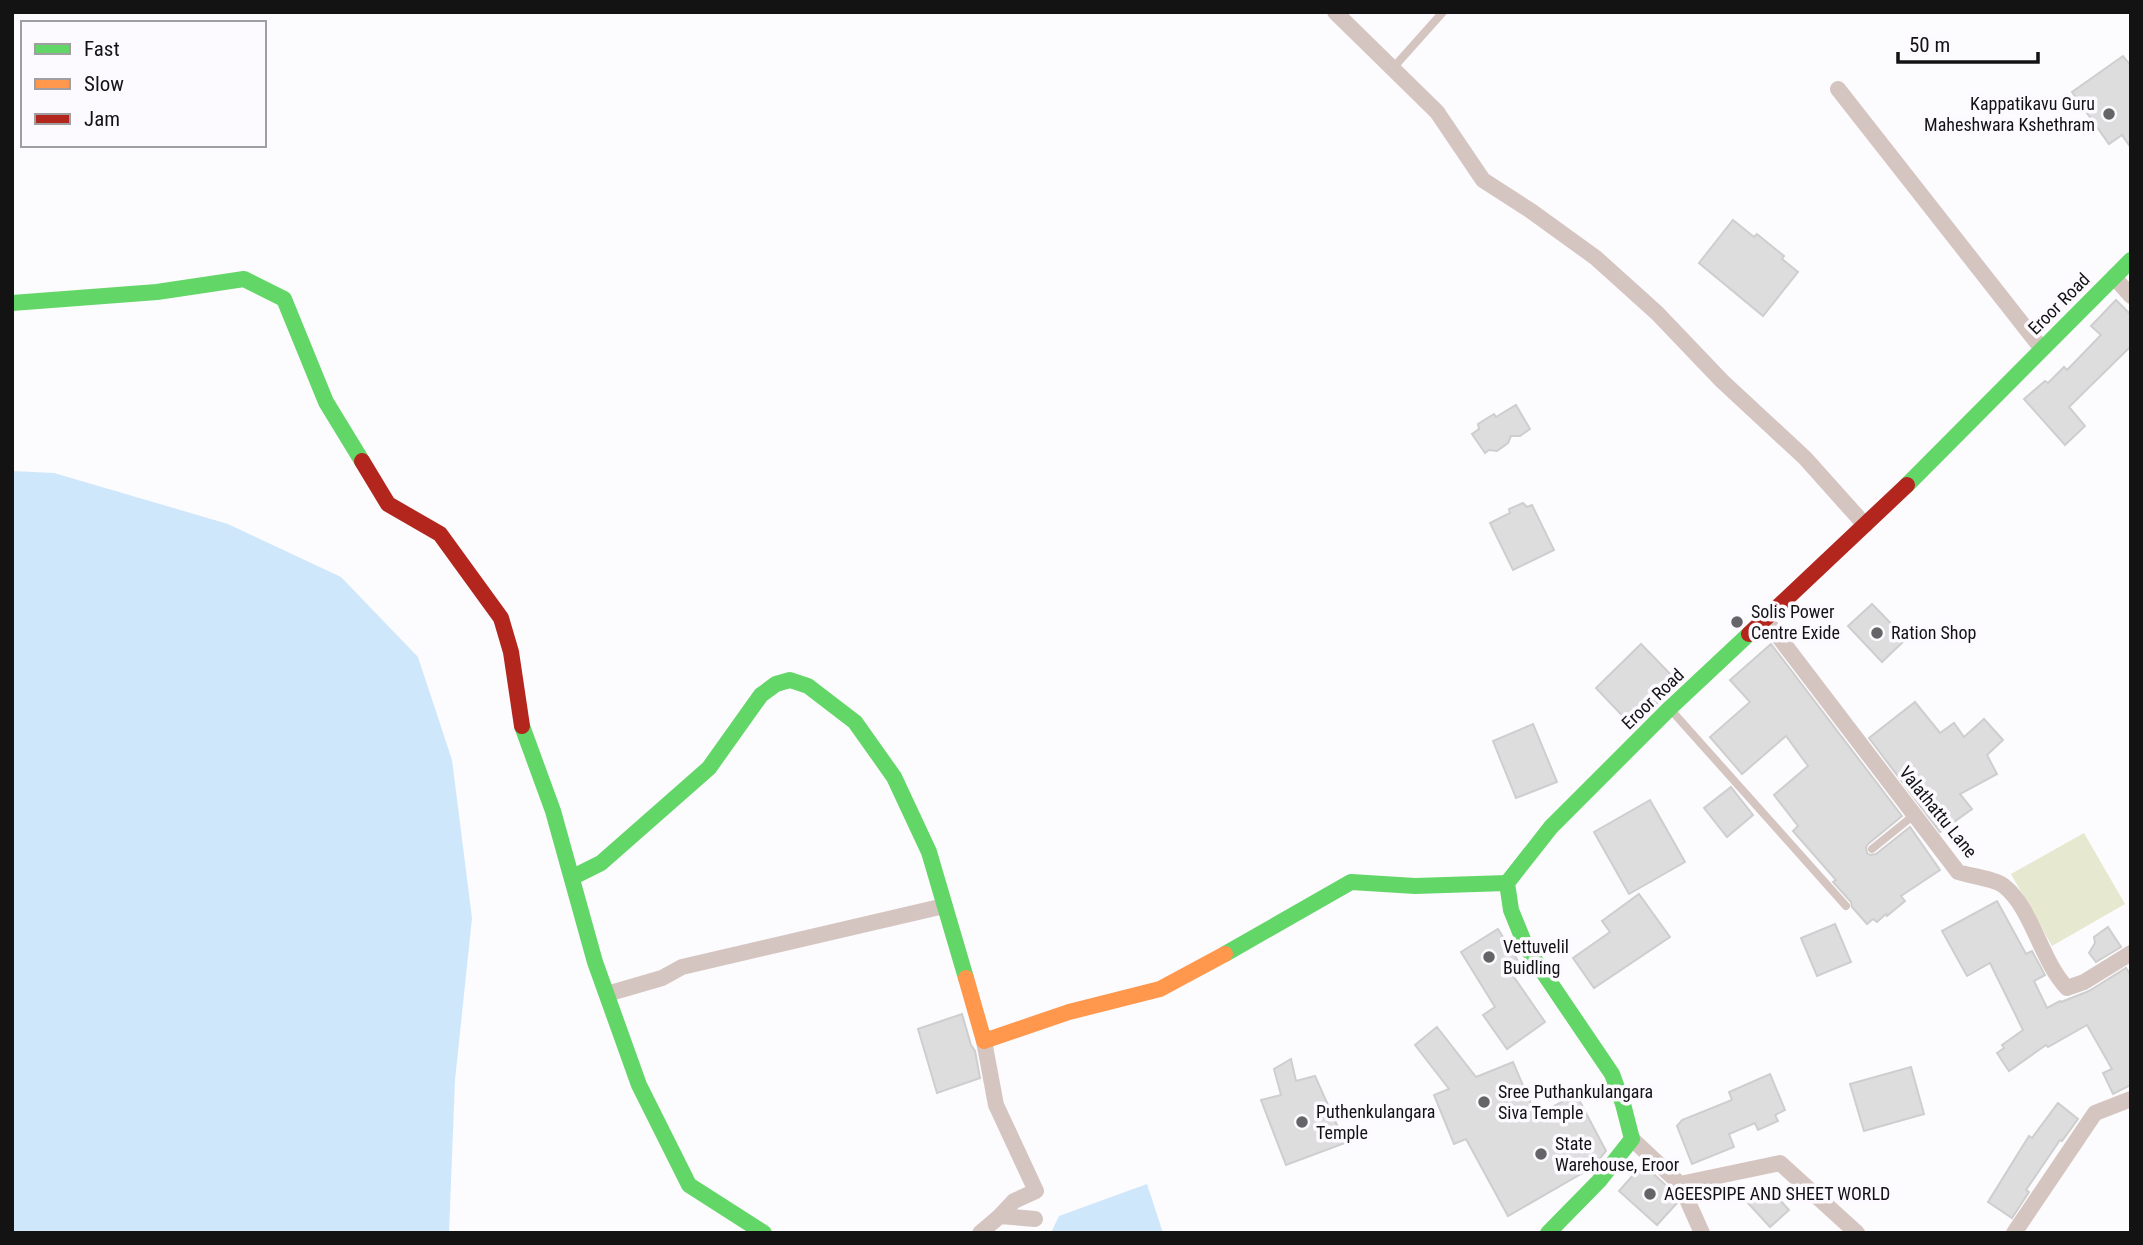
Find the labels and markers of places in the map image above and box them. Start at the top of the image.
place label: Kappatikavu Guru Maheshwara Kshethram [1924,93,2095,135]
marker: Kappatikavu Guru Maheshwara Kshethram [2101,106,2117,122]
place label: Solis Power Centre Exide [1751,601,1840,643]
marker: Solis Power Centre Exide [1729,614,1745,630]
place label: Ration Shop [1891,622,1977,643]
marker: Ration Shop [1869,625,1885,641]
place label: Vettuvelil Buidling [1503,936,1569,978]
marker: Vettuvelil Buidling [1481,949,1497,965]
place label: Sree Puthankulangara Siva Temple [1498,1081,1653,1123]
marker: Sree Puthankulangara Siva Temple [1476,1094,1492,1110]
place label: Puthenkulangara Temple [1316,1101,1435,1143]
marker: Puthenkulangara Temple [1294,1114,1310,1130]
place label: State Warehouse, Eroor [1555,1133,1680,1175]
marker: State Warehouse, Eroor [1533,1146,1549,1162]
place label: AGEESPIPE AND SHEET WORLD [1664,1183,1890,1204]
marker: AGEESPIPE AND SHEET WORLD [1642,1186,1658,1202]

